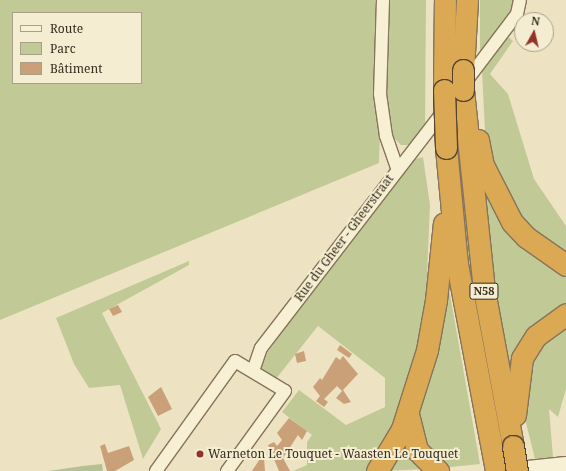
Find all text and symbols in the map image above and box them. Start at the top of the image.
legend [12,12,142,84]
north arrow [514,12,554,52]
text: N [530,13,541,29]
text: Route [50,20,83,37]
text: Parc [50,40,76,57]
text: Bâtiment [50,60,102,77]
street label: Rue du Gheer - Gheerstraat [292,172,396,304]
road number: N58 [469,282,499,300]
place label: Warneton Le Touquet - Waasten Le Touquet [208,447,458,461]
marker: Warneton Le Touquet - Waasten Le Touquet [195,449,205,459]

